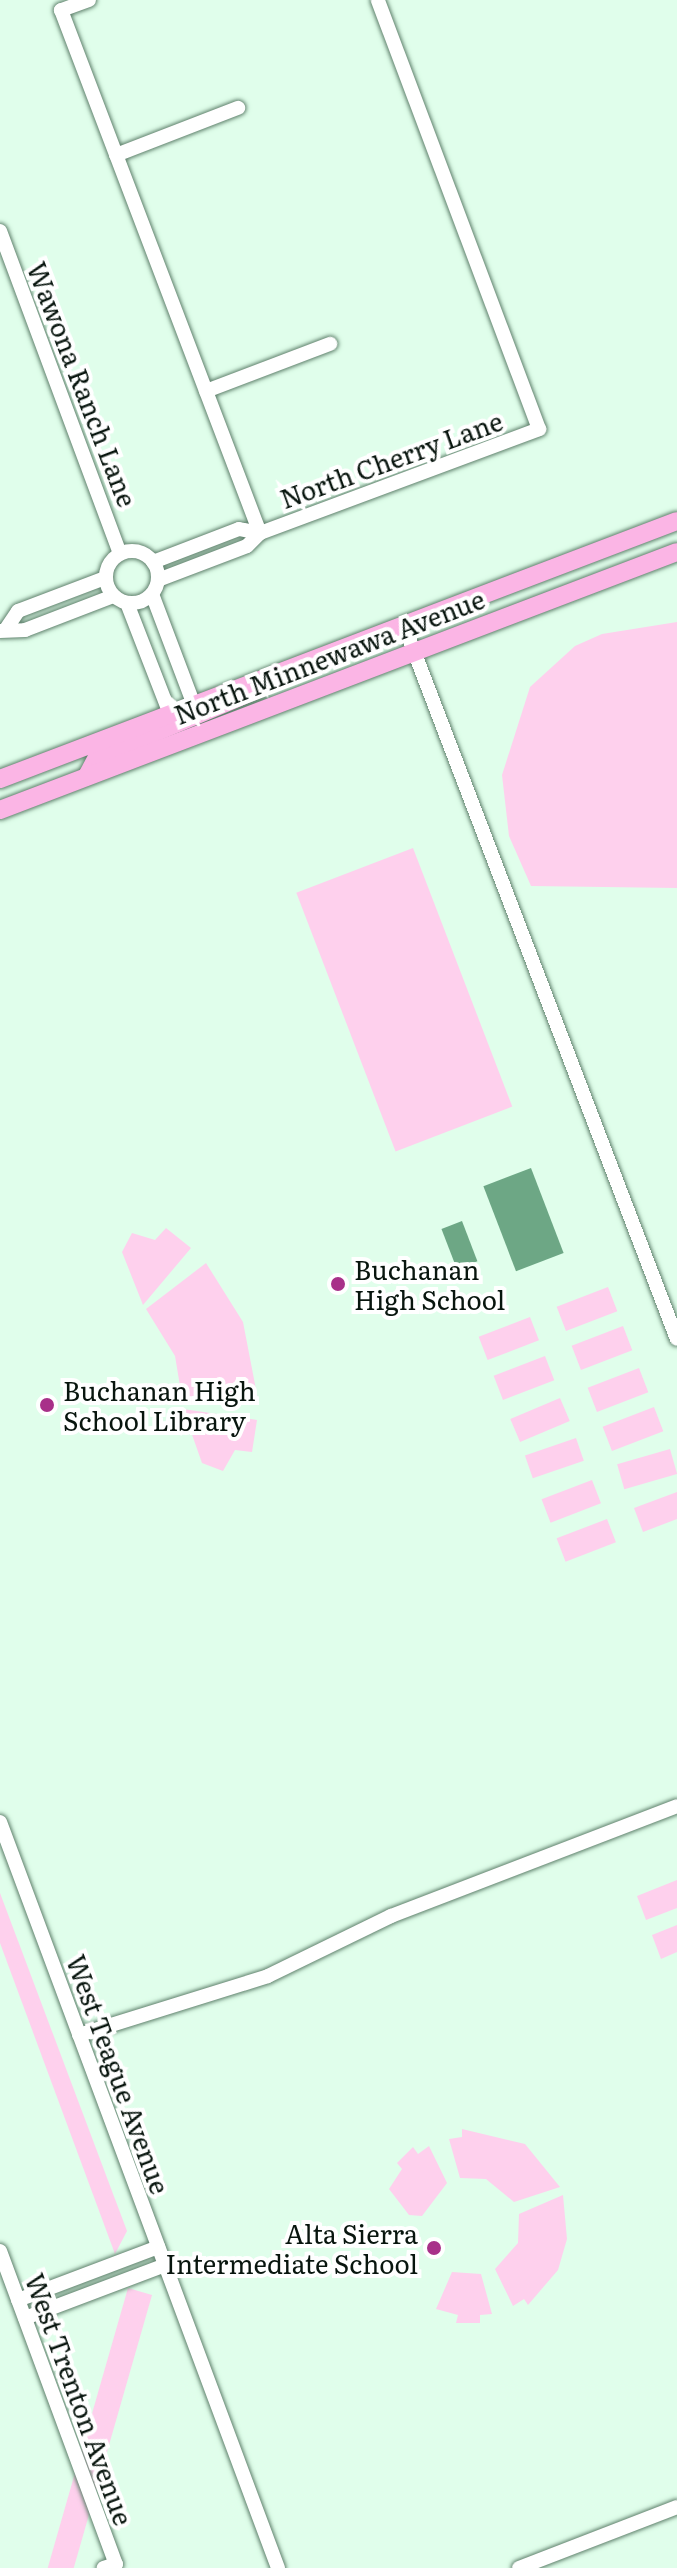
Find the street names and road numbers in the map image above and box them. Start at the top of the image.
street label: Wawona Ranch Lane [22,257,144,511]
street label: North Cherry Lane [276,404,506,514]
street label: North Minnewawa Avenue [169,582,489,730]
street label: West Teague Avenue [61,1950,177,2198]
street label: West Trenton Avenue [20,2269,140,2529]

